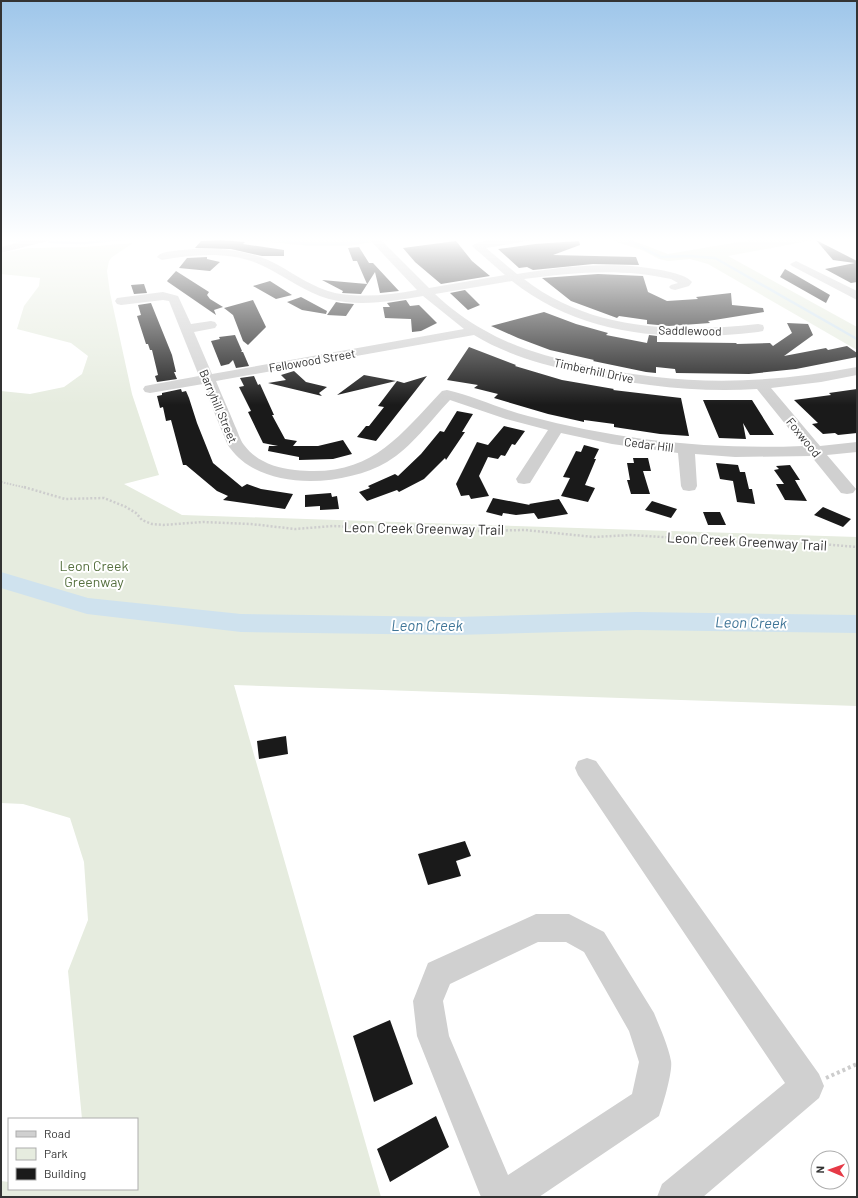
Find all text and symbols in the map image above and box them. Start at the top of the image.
street label: Saddlewood [658,322,722,338]
street label: Fellowood Street [268,345,356,375]
street label: Timberhill Drive [553,355,635,385]
street label: Barryhill Street [197,367,241,445]
street label: Foxwood [784,415,824,459]
street label: Cedar Hill [624,434,674,454]
street label: Leon Creek Greenway Trail [344,518,504,538]
street label: Leon Creek Greenway Trail [667,528,827,554]
park label: Leon Creek Greenway [60,557,128,590]
water label: Leon Creek [715,612,788,632]
water label: Leon Creek [391,616,463,634]
legend [8,1118,138,1190]
text: Road [44,1126,71,1140]
text: Park [44,1146,68,1160]
north arrow [810,1150,850,1190]
text: Building [44,1166,86,1180]
text: N [813,1166,826,1174]

